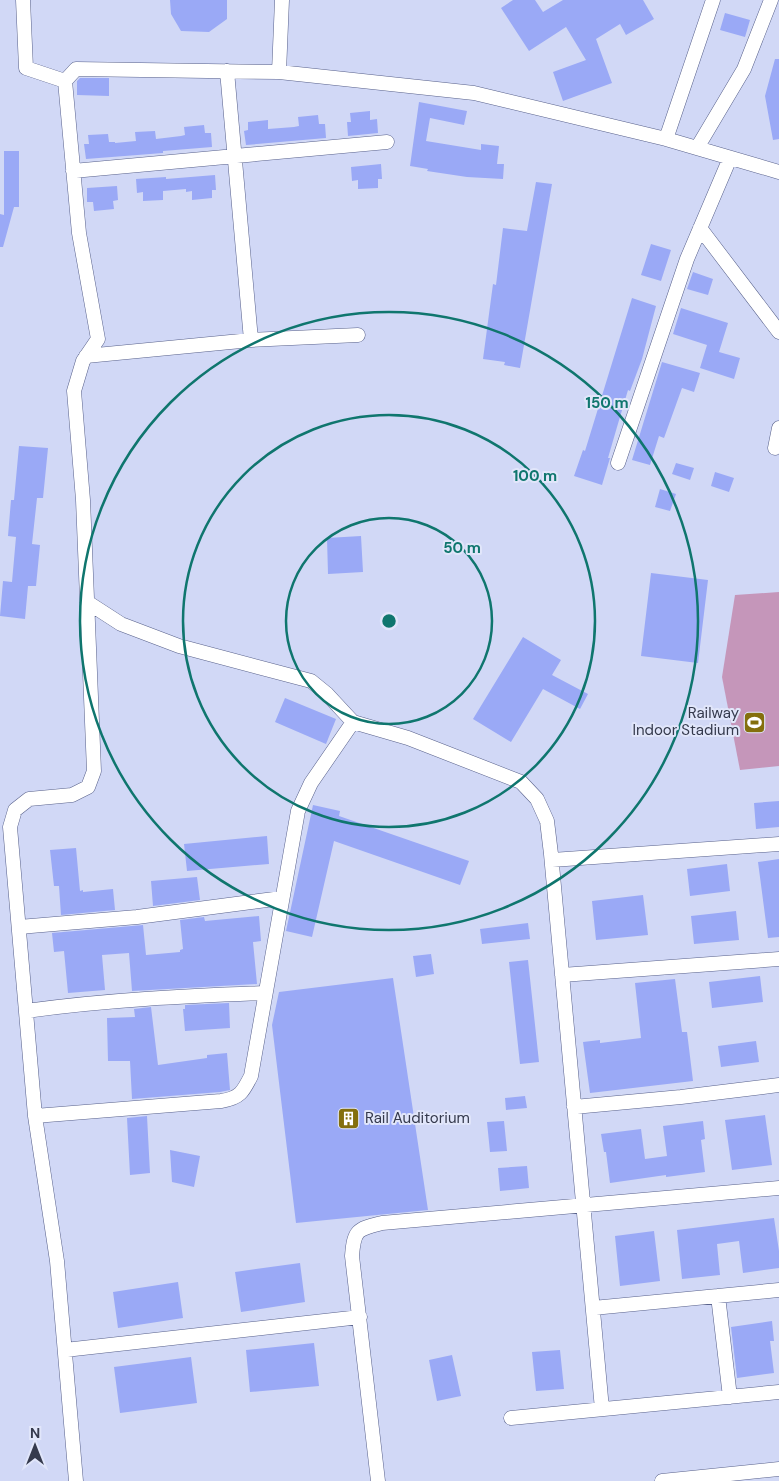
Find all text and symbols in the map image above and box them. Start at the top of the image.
text: 150 m [586,393,629,413]
text: 100 m [513,466,557,486]
text: 50 m [443,538,481,558]
centre of rings [380,612,398,630]
place label: Railway Indoor Stadium [632,703,740,740]
sports icon: Railway Indoor Stadium [743,710,767,734]
building icon: Rail Auditorium [337,1106,361,1130]
place label: Rail Auditorium [365,1108,470,1128]
north arrow [10,1421,60,1471]
text: N [30,1424,40,1442]

